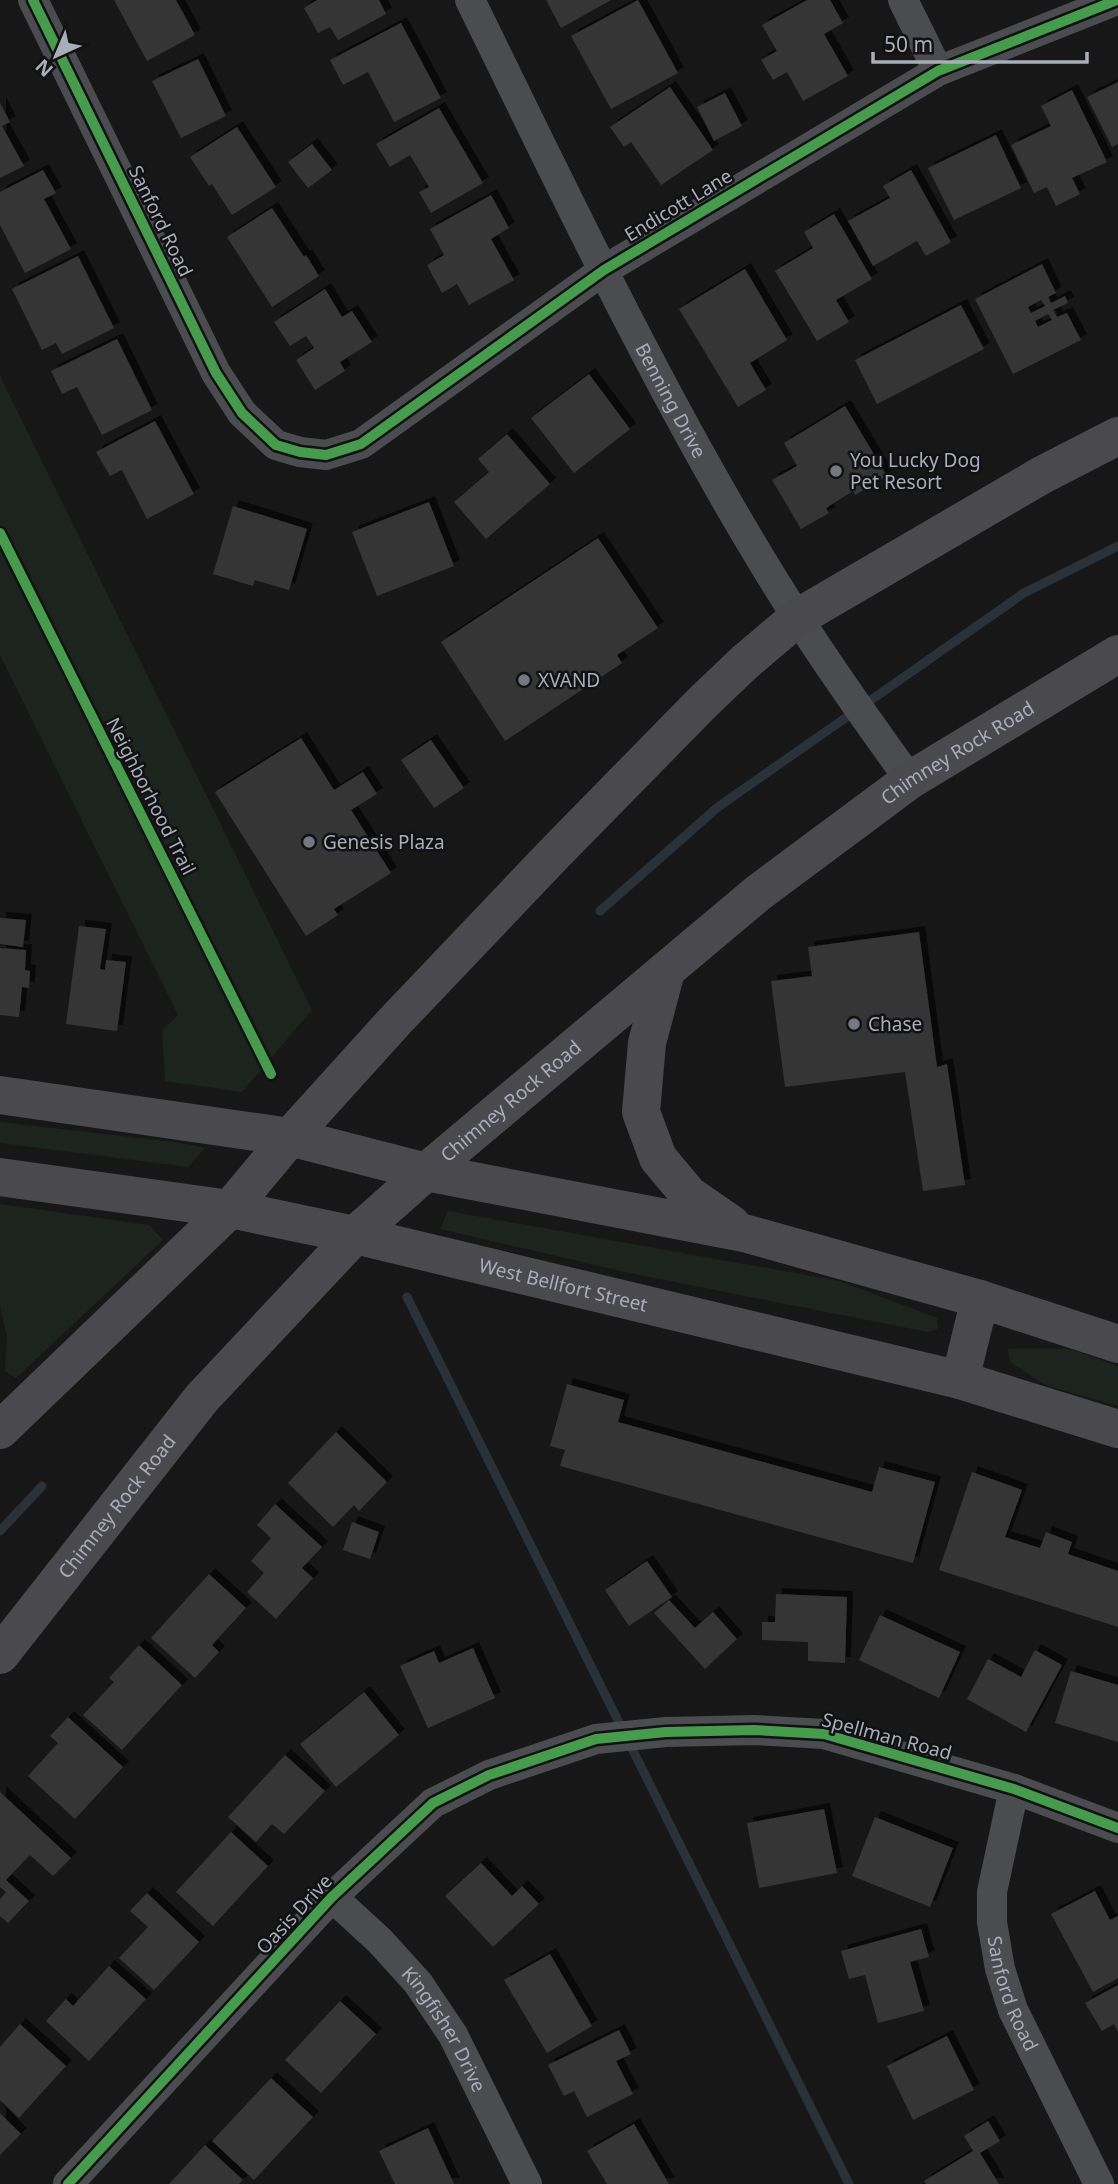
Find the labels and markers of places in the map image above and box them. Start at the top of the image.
place label: You Lucky Dog Pet Resort [850,447,981,495]
marker: You Lucky Dog Pet Resort [828,463,844,479]
place label: XVAND [538,667,600,693]
marker: XVAND [516,672,532,688]
place label: Genesis Plaza [323,829,445,855]
marker: Genesis Plaza [301,834,317,850]
place label: Chase [868,1011,922,1037]
marker: Chase [846,1016,862,1032]

